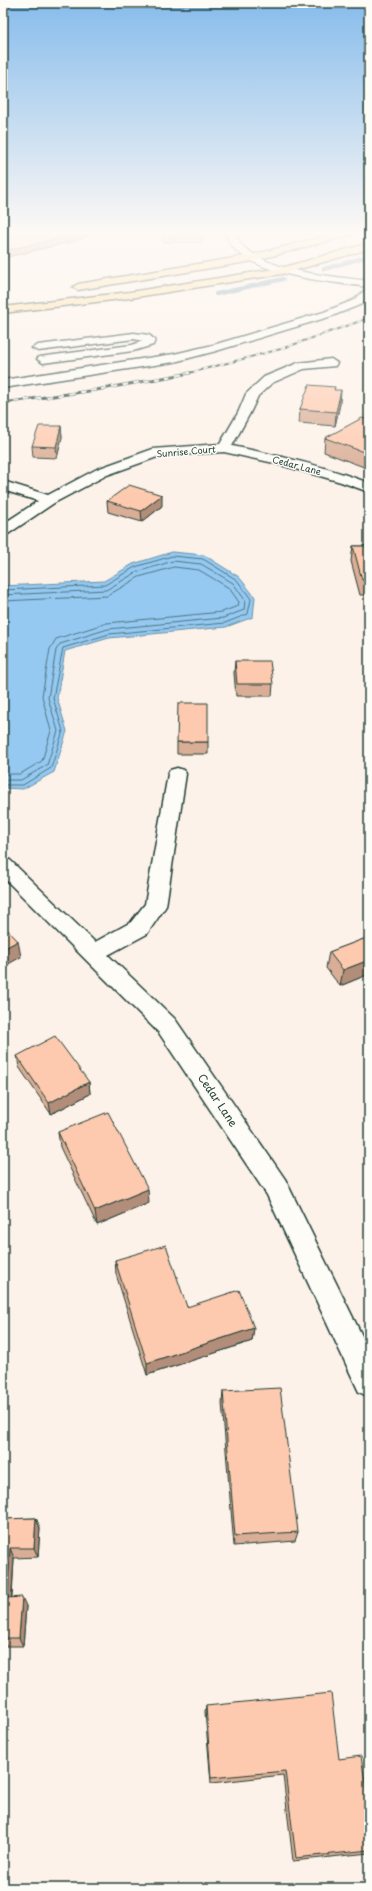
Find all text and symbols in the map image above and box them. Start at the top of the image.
street label: Sunrise Court [156,441,217,461]
street label: Cedar Lane [271,452,323,478]
street label: Cedar Lane [194,1070,242,1130]

